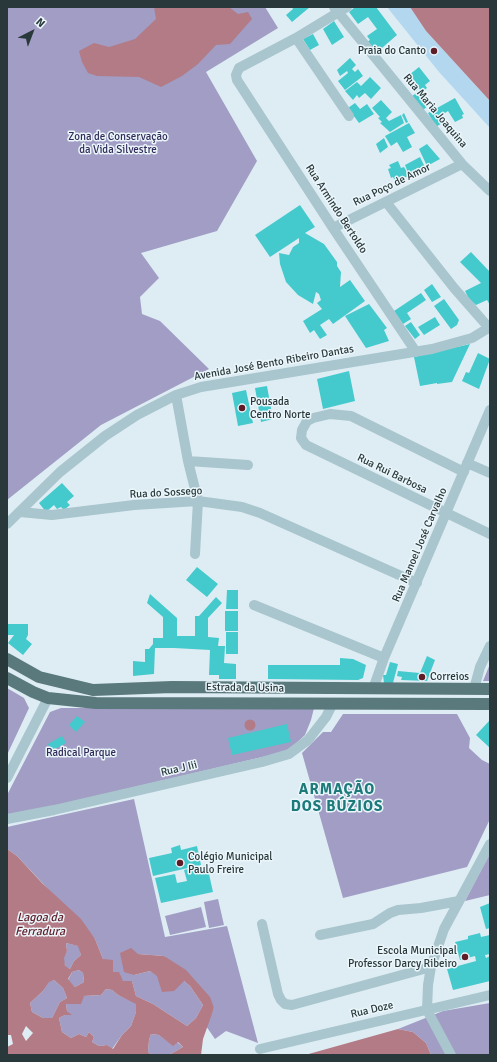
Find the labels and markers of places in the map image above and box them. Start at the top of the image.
place label: Praia do Canto [358,44,426,58]
marker: Praia do Canto [429,46,439,56]
place label: Pousada Centro Norte [250,395,311,421]
marker: Pousada Centro Norte [237,403,247,413]
place label: Correios [430,670,469,684]
marker: Correios [417,672,427,682]
place label: Colégio Municipal Paulo Freire [188,850,273,876]
marker: Colégio Municipal Paulo Freire [175,858,185,868]
place label: Escola Municipal Professor Darcy Ribeiro [348,944,457,970]
marker: Escola Municipal Professor Darcy Ribeiro [460,952,470,962]

